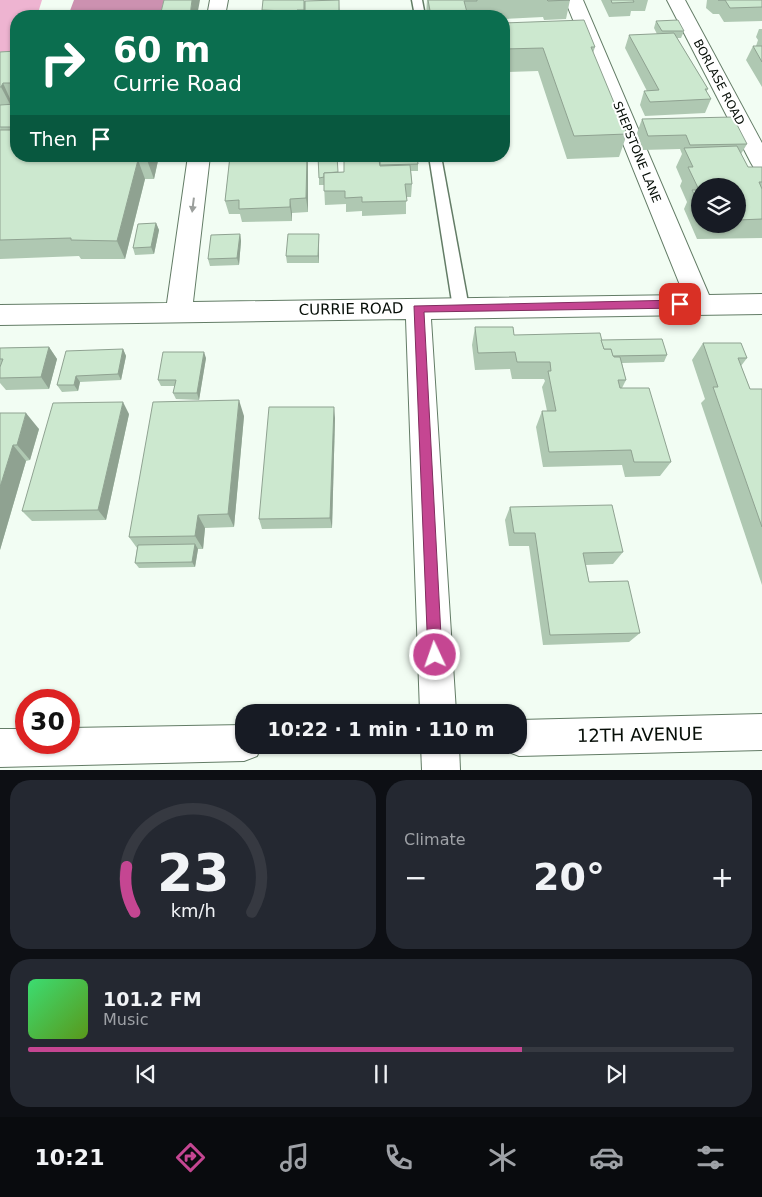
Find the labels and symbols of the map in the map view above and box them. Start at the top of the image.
street label: BORLASE ROAD [691,37,747,127]
street label: SHEPSTONE LANE [610,99,664,205]
one-way arrow [188,197,196,213]
pin [659,283,701,325]
street label: CURRIE ROAD [298,299,404,319]
position arrow [408,628,460,680]
speed limit sign: 30 [15,689,80,754]
street label: 12TH AVENUE [577,723,703,746]

